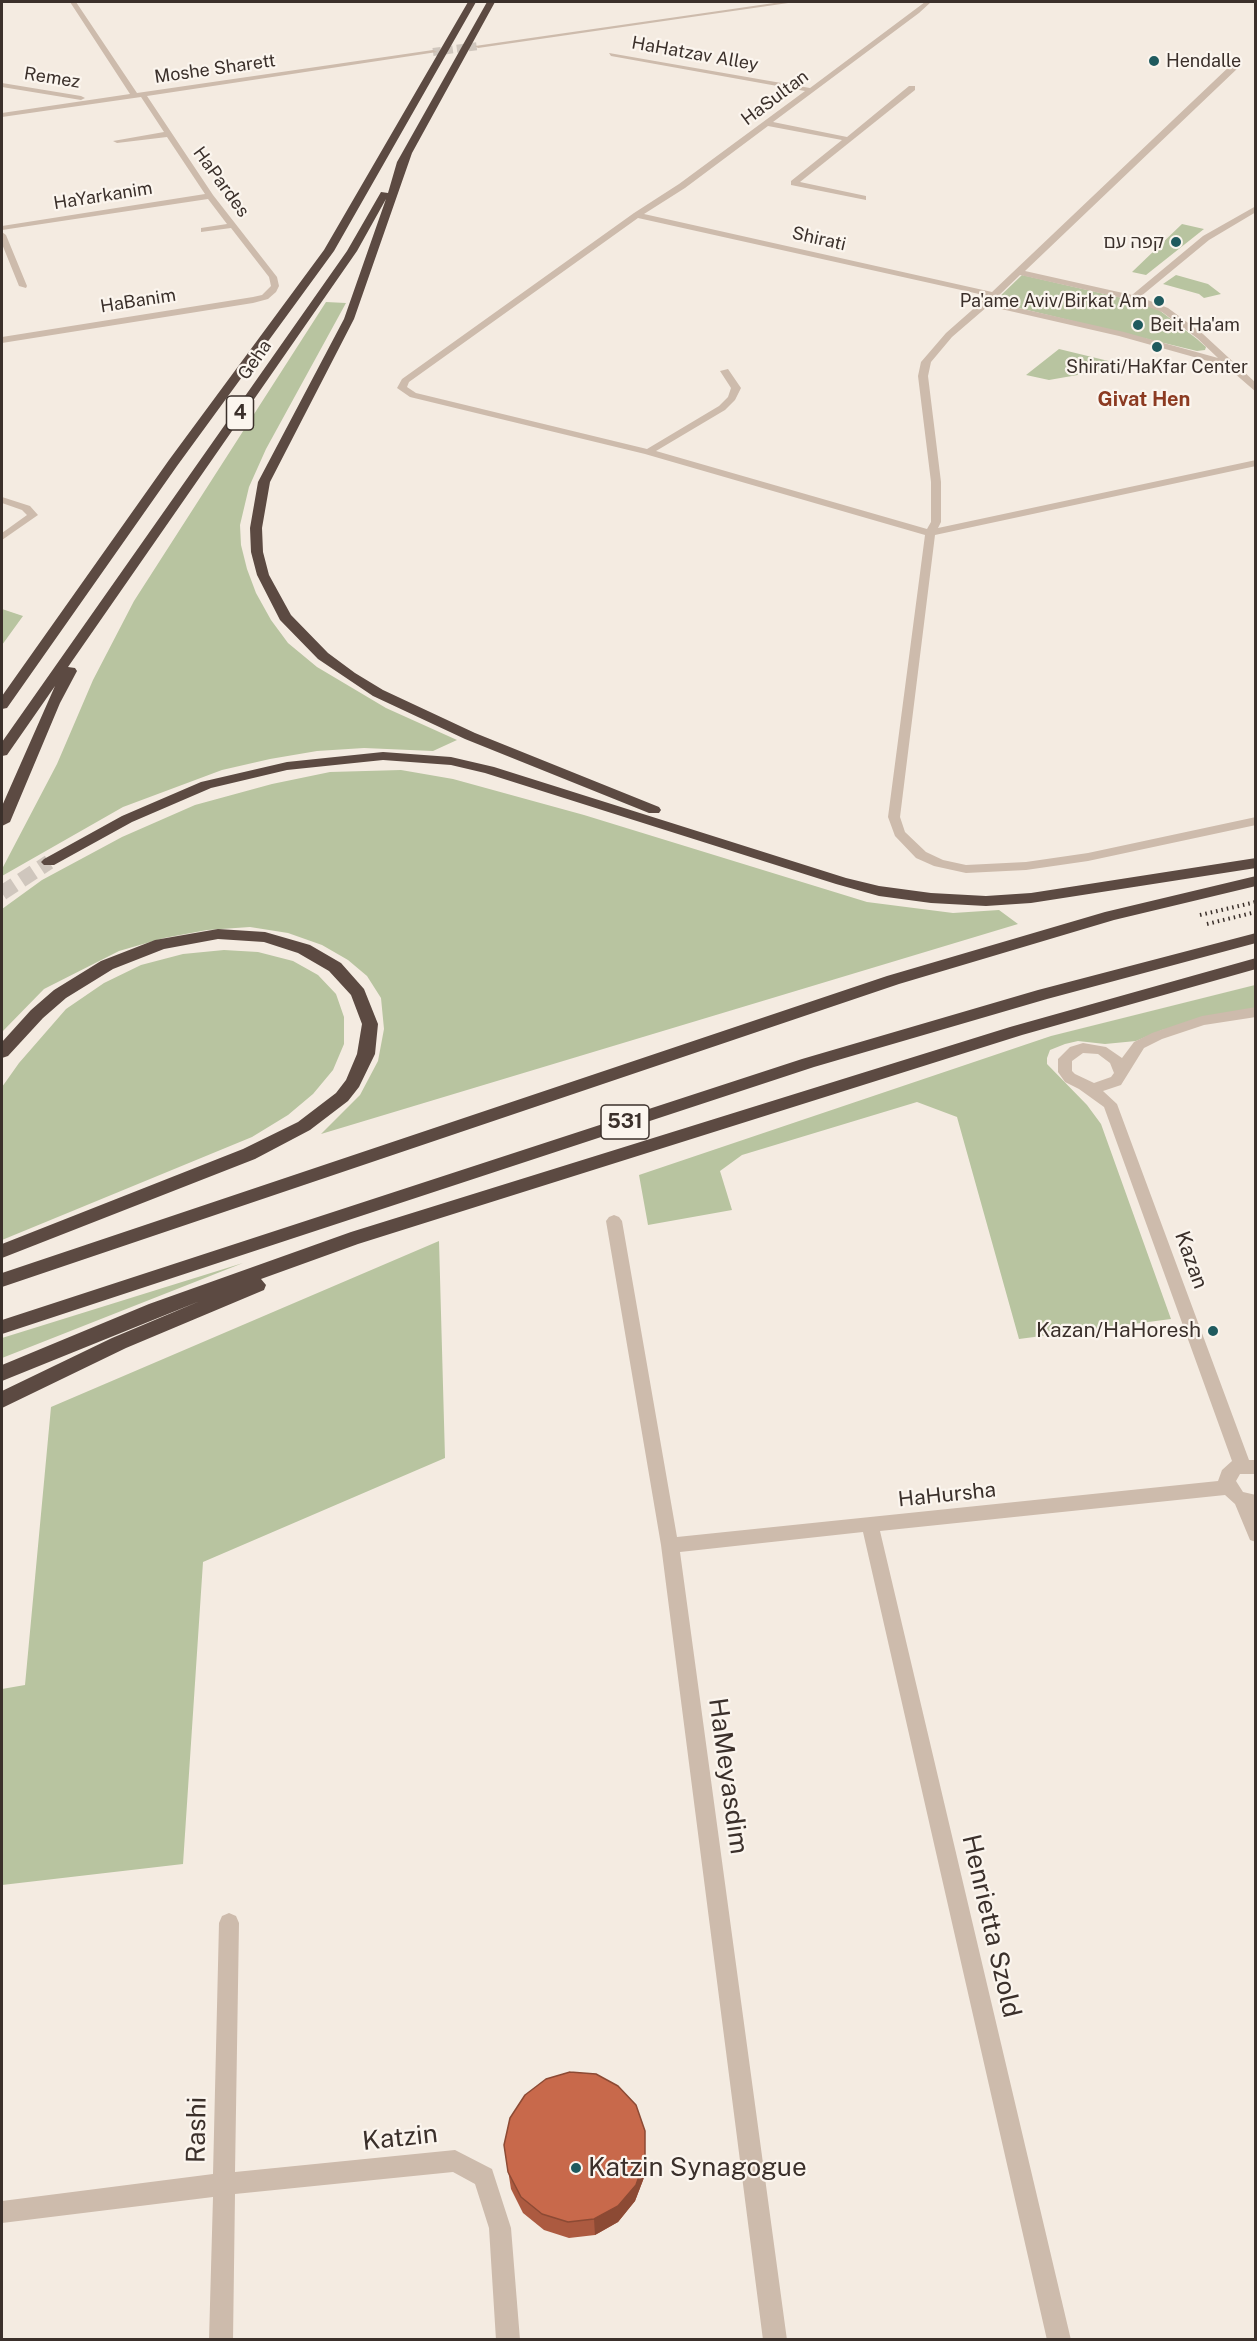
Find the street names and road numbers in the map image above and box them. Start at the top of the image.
street label: HaHatzav Alley [630,32,760,76]
street label: Moshe Sharett [153,50,277,88]
street label: Remez [23,63,81,93]
street label: HaSultan [737,66,813,130]
street label: HaPardes [188,143,254,221]
street label: HaYarkanim [52,178,154,214]
street label: Shirati [790,222,848,256]
street label: HaBanim [99,284,177,318]
street label: Geha [234,336,276,384]
road number: 4 [226,396,254,430]
road number: 531 [601,1105,649,1139]
street label: Kazan [1169,1228,1213,1292]
street label: HaHursha [897,1477,997,1513]
street label: HaMeyasdim [702,1696,754,1856]
street label: Henrietta Szold [955,1831,1027,2021]
street label: Rashi [181,2097,213,2163]
street label: Katzin [361,2119,439,2157]

